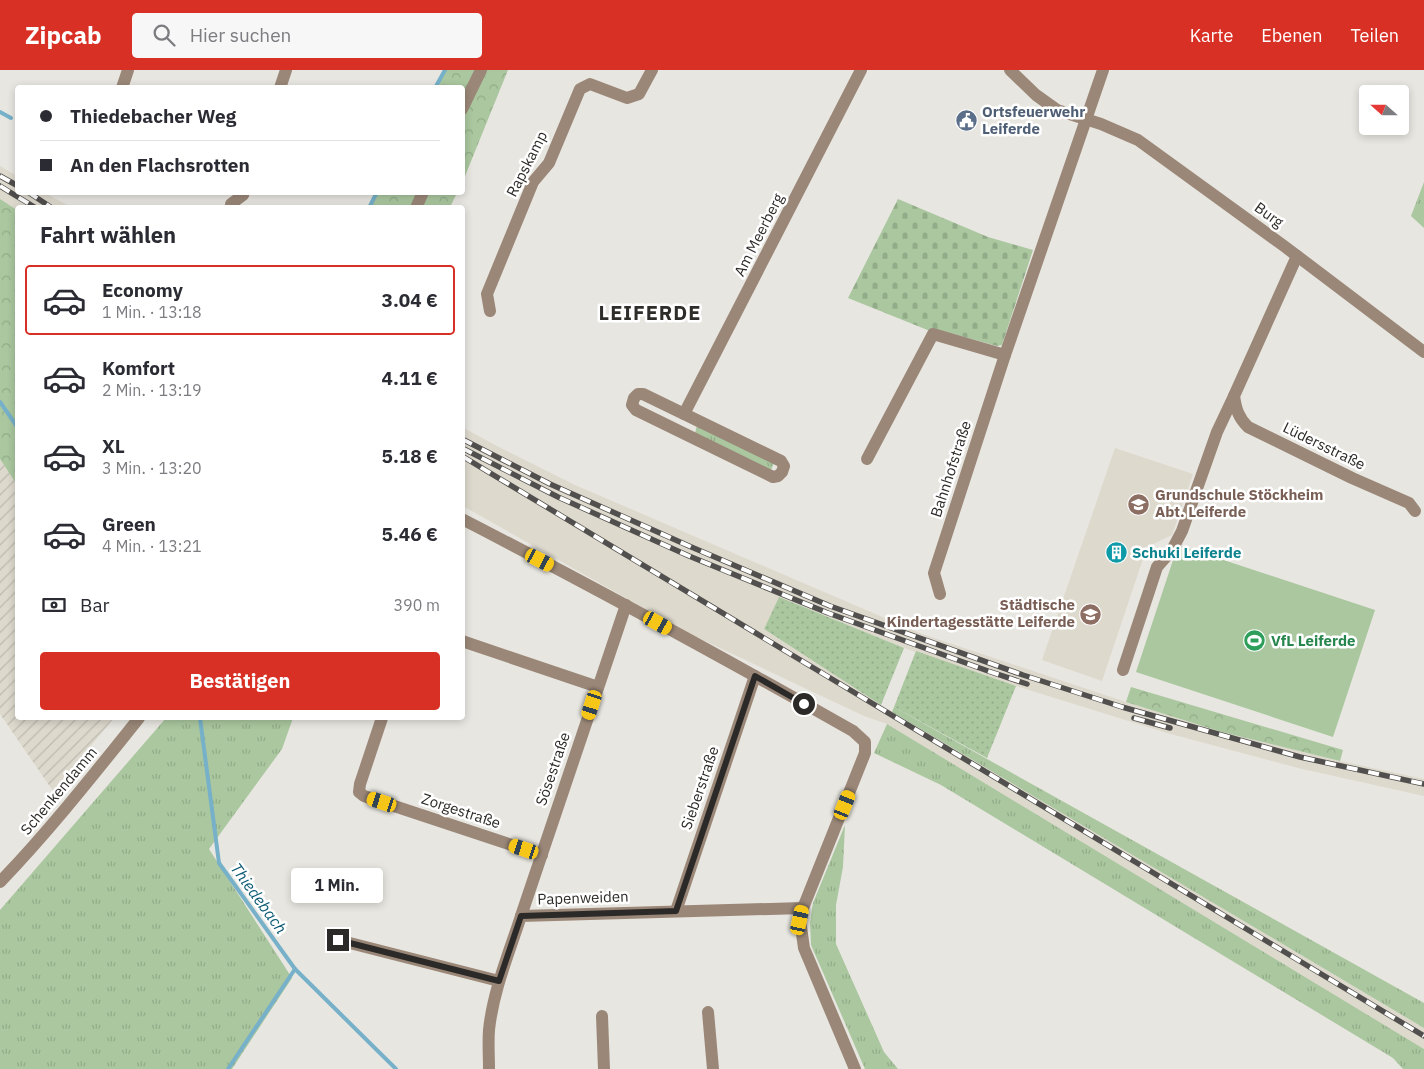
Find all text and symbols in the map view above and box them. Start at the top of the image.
search box [132,13,482,58]
text: Zipcab [25,19,102,51]
icon: search [150,21,178,49]
text: Hier suchen [190,23,291,47]
text: Karte [1190,24,1233,47]
text: Ebenen [1261,24,1322,47]
text: Teilen [1350,24,1399,47]
north arrow [1359,85,1409,135]
map controls [1359,85,1409,135]
place label: Ortsfeuerwehr Leiferde [982,102,1085,138]
text: Thiedebacher Weg [70,104,236,128]
public building icon: Ortsfeuerwehr Leiferde [954,109,978,133]
street label: Rapskamp [502,128,551,200]
text: An den Flachsrotten [70,153,250,177]
street label: Am Meerberg [730,190,788,279]
street label: Burg [1251,198,1288,232]
text: Fahrt wählen [40,220,176,249]
icon: car [42,278,87,323]
text: Economy [102,278,183,302]
text: 3.04 € [382,288,438,312]
district label: LEIFERDE [599,299,701,326]
text: 1 Min. · 13:18 [102,302,202,322]
icon: car [42,356,87,401]
text: Komfort [102,356,175,380]
text: 4.11 € [382,366,438,390]
text: 2 Min. · 13:19 [102,380,202,400]
street label: Lüdersstraße [1280,417,1369,474]
street label: Bahnhofstraße [926,418,975,519]
icon: car [42,434,87,479]
text: XL [102,434,125,458]
text: 5.18 € [382,444,438,468]
text: 3 Min. · 13:20 [102,458,202,478]
place label: Grundschule Stöckheim Abt. Leiferde [1155,485,1323,521]
school or university icon: Grundschule Stöckheim Abt. Leiferde [1127,492,1151,516]
icon: car [42,512,87,557]
text: Green [102,512,156,536]
text: 5.46 € [382,522,438,546]
text: 4 Min. · 13:21 [102,536,202,556]
building icon: Schuki Leiferde [1104,541,1128,565]
place label: Schuki Leiferde [1132,543,1241,562]
car [523,547,556,573]
icon: cash [40,591,68,619]
text: Bar [80,593,110,617]
text: 390 m [393,595,440,615]
place label: Städtische Kindertagesstätte Leiferde [886,595,1075,631]
school or university icon: Städtische Kindertagesstätte Leiferde [1079,602,1103,626]
car [641,609,674,637]
sports icon: VfL Leiferde [1243,629,1267,653]
place label: VfL Leiferde [1271,631,1356,650]
button: Bestätigen [40,652,440,710]
car [580,688,603,722]
route start [793,693,815,715]
street label: Sösestraße [531,730,574,808]
street label: Schenkendamm [16,743,101,838]
street label: Sieberstraße [676,744,723,832]
car [832,788,857,822]
street label: Zorgestraße [419,789,503,832]
car [365,790,398,814]
car [507,837,540,861]
water label: Thiedebach [226,858,292,938]
callout: 1 Min. [292,868,384,902]
text: 1 Min. [314,875,360,895]
street label: Papenweiden [537,886,629,909]
car [789,904,810,936]
route end [327,929,349,951]

